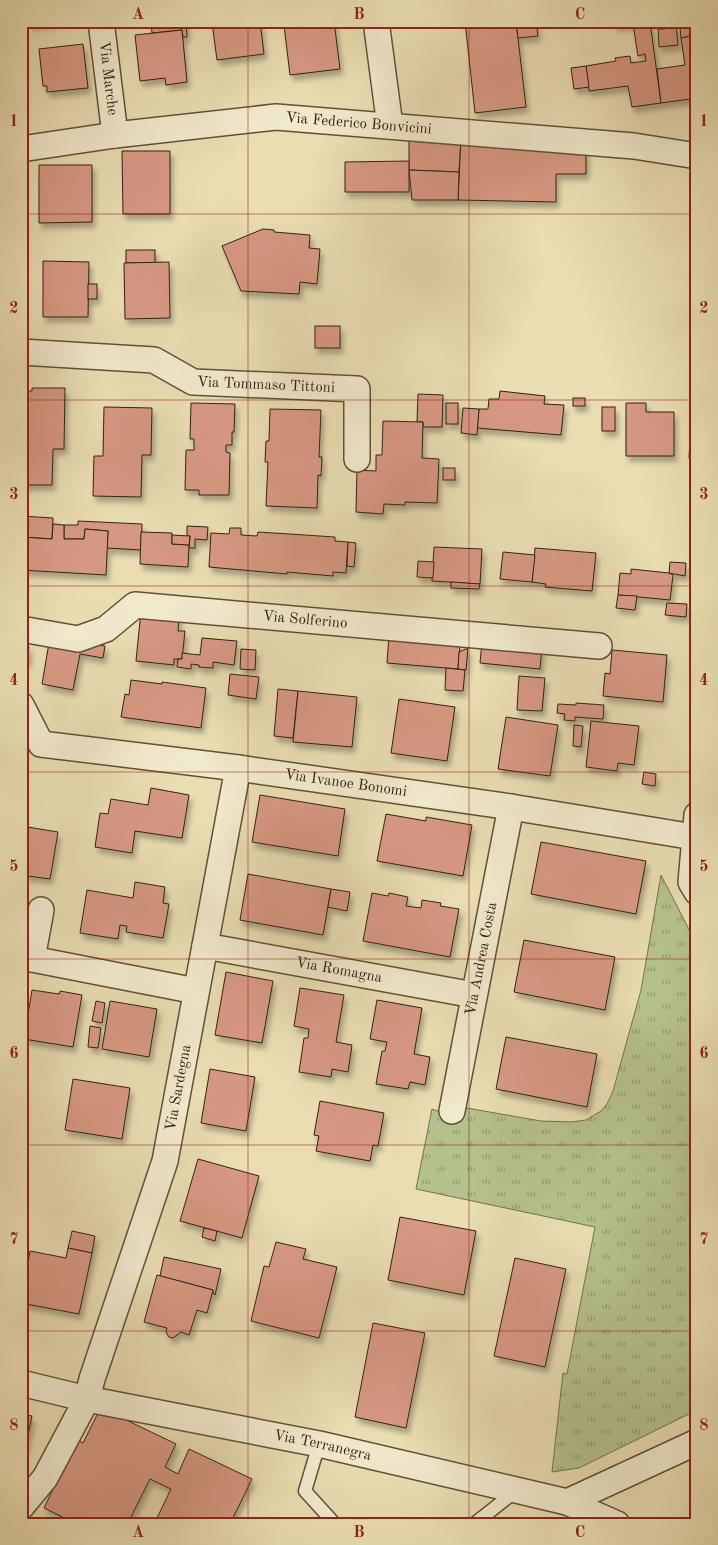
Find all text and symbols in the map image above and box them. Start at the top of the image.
text: A [132,7,144,23]
text: B [353,7,365,23]
text: C [575,7,585,23]
street label: Via Marche [96,41,120,116]
street label: Via Federico Bonvicini [285,110,432,137]
text: 1 [9,114,19,130]
text: 1 [699,114,709,130]
text: 2 [9,301,19,317]
text: 2 [699,301,709,317]
street label: Via Tommaso Tittoni [197,375,335,396]
text: 3 [9,487,19,503]
text: 3 [699,487,709,503]
street label: Via Solferino [262,609,348,631]
text: 4 [9,673,19,689]
text: 4 [699,673,709,689]
street label: Via Ivanoe Bonomi [283,767,408,800]
text: 5 [9,859,19,875]
text: 5 [699,859,709,875]
street label: Via Andrea Costa [463,900,500,1017]
street label: Via Romagna [294,955,384,986]
street label: Via Sardegna [163,1043,194,1132]
text: 6 [9,1046,19,1062]
text: 6 [699,1046,709,1062]
text: 7 [9,1232,19,1248]
text: 7 [699,1232,709,1248]
text: 8 [9,1418,19,1434]
text: 8 [699,1418,709,1434]
street label: Via Terranegra [272,1428,373,1464]
text: A [132,1525,144,1541]
text: B [353,1525,365,1541]
text: C [575,1525,585,1541]

